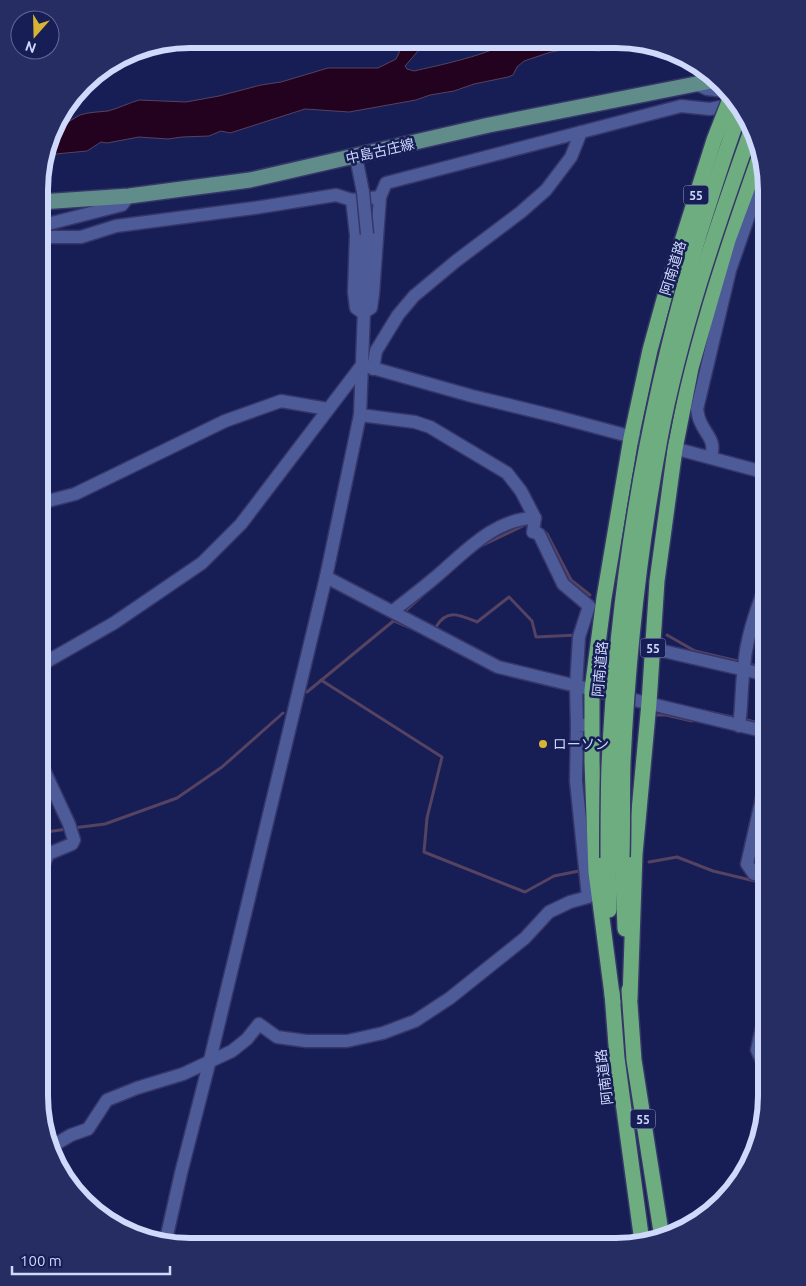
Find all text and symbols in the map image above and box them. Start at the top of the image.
north arrow [10,10,60,60]
text: N [23,38,38,57]
street label: 中島古庄線 [344,135,416,167]
road number: 55 [684,186,708,204]
street label: 阿南道路 [657,239,689,297]
road number: 55 [640,638,666,658]
street label: 阿南道路 [590,640,610,698]
place label: ローソン [553,736,609,752]
marker: ローソン [537,738,549,750]
street label: 阿南道路 [593,1048,615,1106]
road number: 55 [630,1110,656,1128]
scale bar [12,1244,170,1276]
text: 100 m [20,1252,62,1269]

